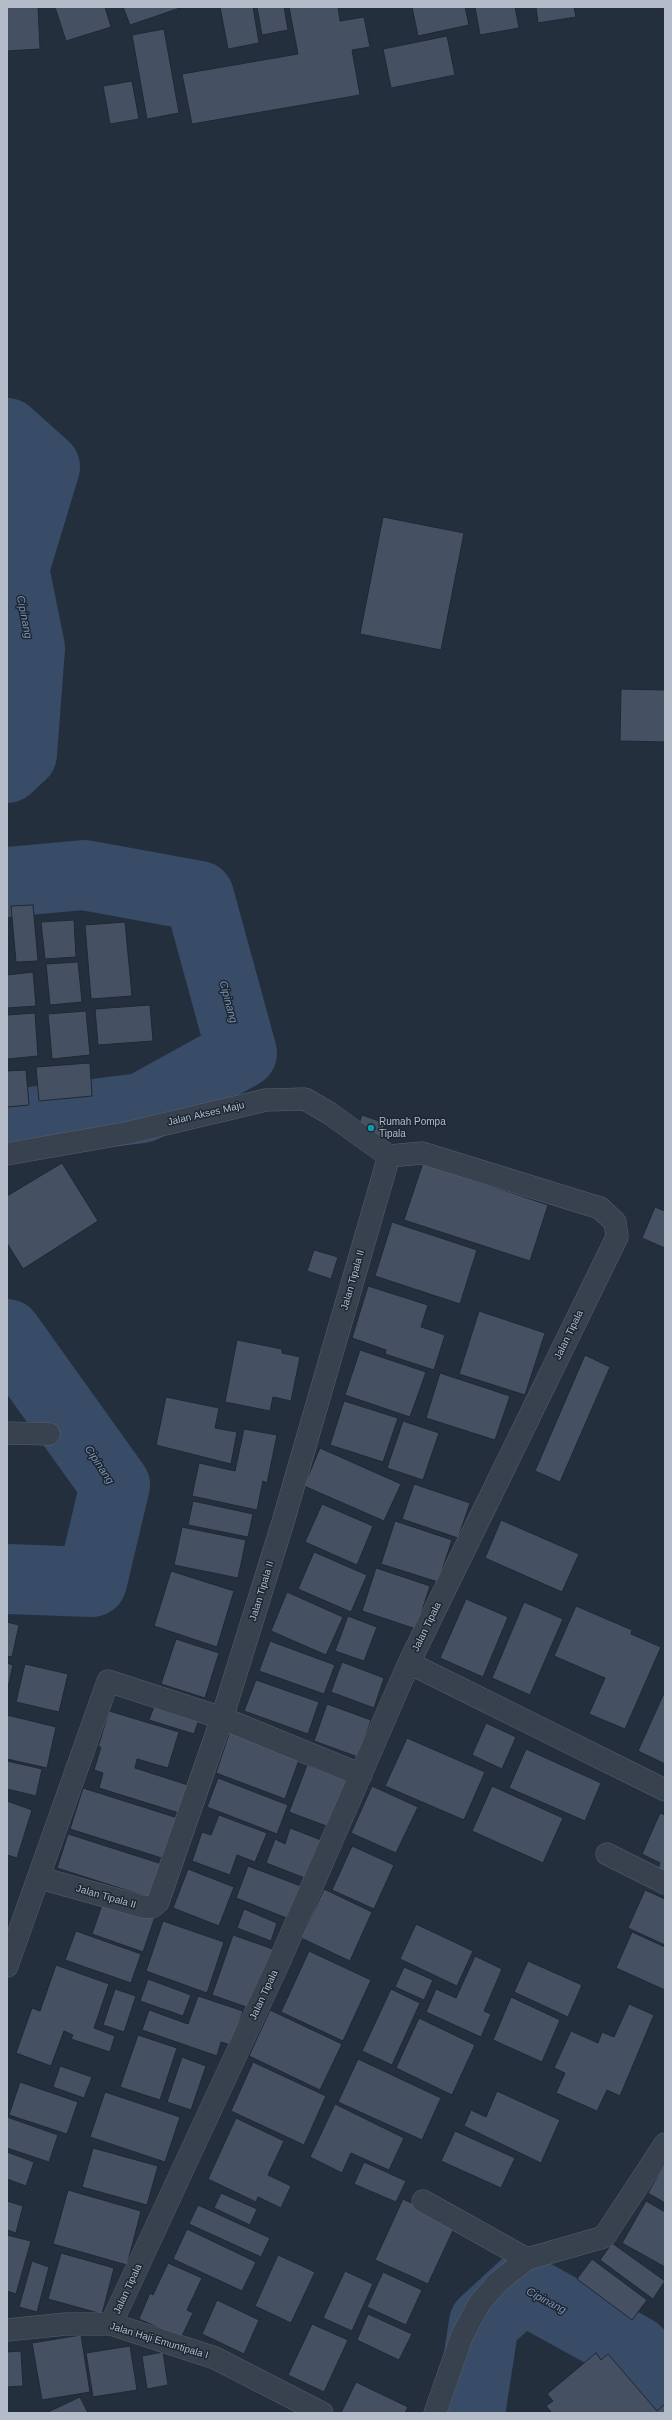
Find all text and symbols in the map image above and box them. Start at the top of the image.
water label: Cipinang [13,594,35,640]
water label: Cipinang [216,979,240,1025]
street label: Jalan Akses Maju [166,1099,246,1129]
place label: Rumah Pompa Tipala [379,1116,446,1140]
marker: Rumah Pompa Tipala [366,1123,376,1133]
street label: Jalan Tipala II [339,1249,367,1311]
street label: Jalan Tipala [552,1308,586,1362]
water label: Cipinang [82,1443,116,1487]
street label: Jalan Tipala II [247,1560,277,1622]
street label: Jalan Tipala [410,1600,444,1654]
street label: Jalan Tipala II [75,1883,137,1911]
street label: Jalan Tipala [247,1968,281,2022]
street label: Jalan Tipala [111,2262,145,2316]
water label: Cipinang [524,2285,568,2317]
street label: Jalan Haji Emuntipala I [108,2320,210,2362]

